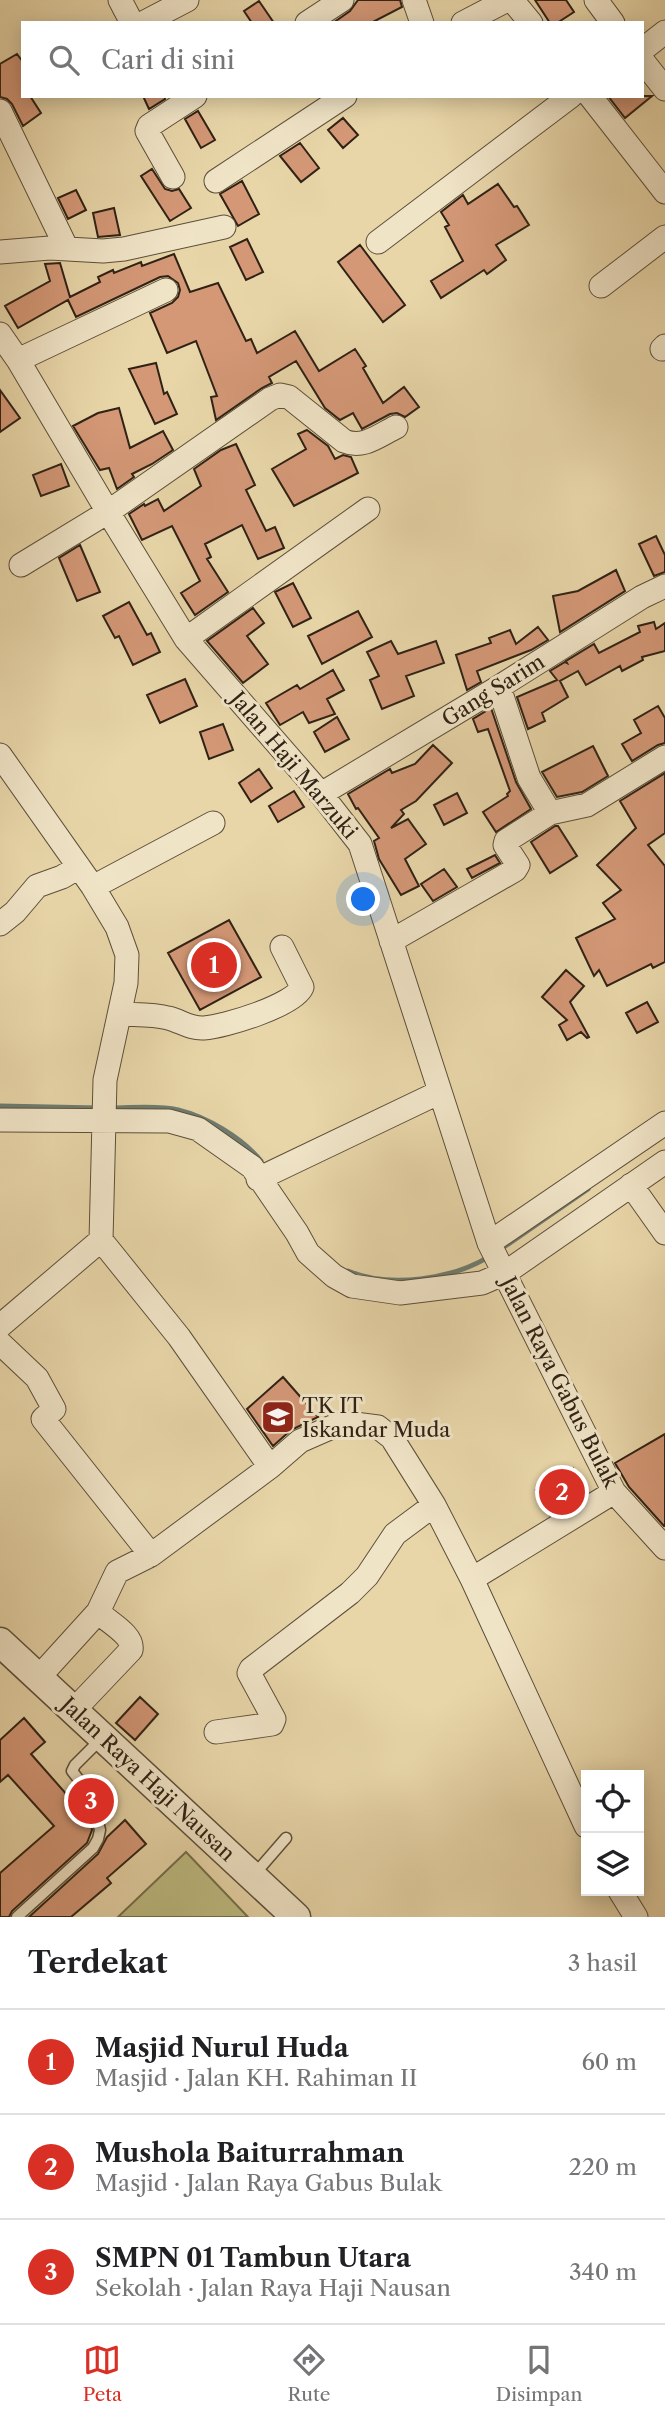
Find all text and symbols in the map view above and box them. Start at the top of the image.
search box [21,21,644,98]
icon: search [45,41,83,79]
text: Cari di sini [101,44,235,76]
street label: Gang Sarim [437,648,549,731]
street label: Jalan Haji Marzuki [223,684,363,844]
your location [346,882,380,916]
pin: 1 [191,939,237,991]
street label: Jalan Raya Gabus Bulak [495,1270,624,1492]
place label: TK IT Iskandar Muda [302,1393,451,1442]
school or university icon: TK IT Iskandar Muda [259,1398,297,1436]
pin: 2 [539,1466,585,1518]
street label: Jalan Raya Haji Nausan [54,1690,240,1866]
map controls [581,1770,644,1896]
button: locate [581,1770,644,1833]
pin: 3 [68,1775,114,1827]
button: layers [581,1833,644,1896]
text: Terdekat [28,1944,168,1981]
text: 3 hasil [568,1949,637,1977]
text: Masjid Nurul Huda [95,2032,349,2064]
text: 1 [46,2048,56,2076]
text: 60 m [581,2048,637,2076]
text: Masjid · Jalan KH. Rahiman II [95,2064,417,2092]
text: Mushola Baiturrahman [95,2137,404,2169]
text: 2 [44,2153,58,2181]
text: 220 m [568,2153,637,2181]
text: Masjid · Jalan Raya Gabus Bulak [95,2169,442,2197]
text: SMPN 01 Tambun Utara [95,2242,411,2274]
text: 3 [45,2258,58,2286]
text: 340 m [569,2258,637,2286]
text: Sekolah · Jalan Raya Haji Nausan [95,2274,451,2302]
tab: Peta [83,2341,122,2406]
tab: Rute [287,2341,330,2406]
tab: Disimpan [496,2341,582,2406]

